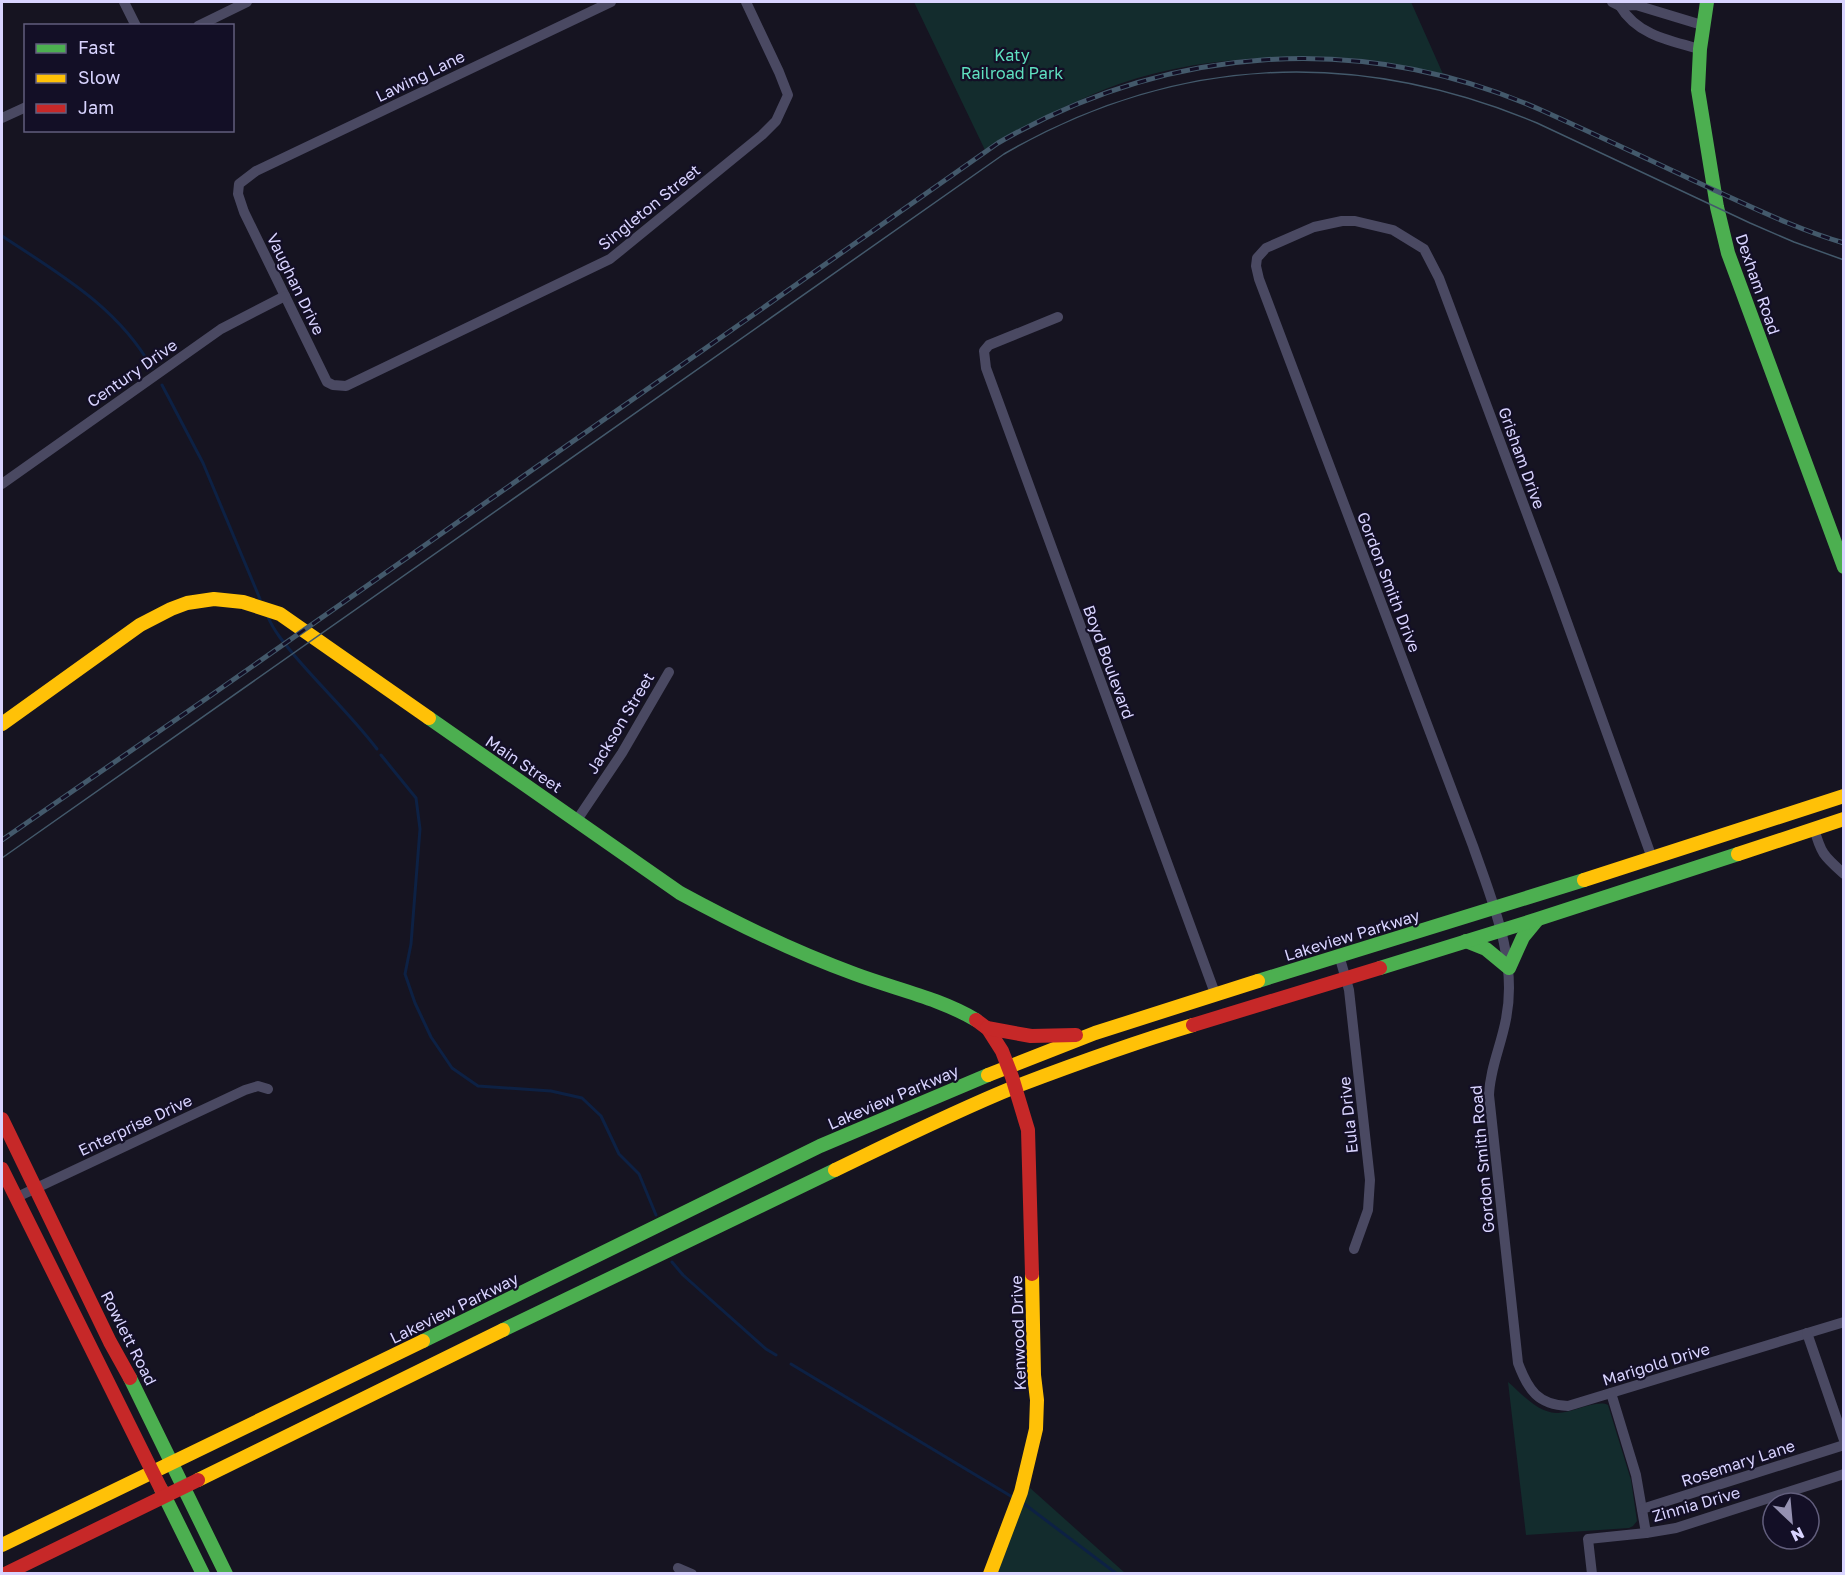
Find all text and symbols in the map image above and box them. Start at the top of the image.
legend [24,24,234,132]
text: Fast [78,36,115,58]
park label: Katy Railroad Park [961,45,1063,83]
street label: Lawing Lane [372,46,468,106]
text: Slow [78,66,121,88]
text: Jam [78,96,114,118]
street label: Singleton Street [594,160,704,254]
street label: Vaughan Drive [263,230,329,338]
street label: Dexham Road [1731,231,1785,337]
street label: Century Drive [83,335,181,411]
street label: Grisham Drive [1494,404,1550,512]
street label: Gordon Smith Drive [1353,509,1425,655]
street label: Boyd Boulevard [1079,602,1139,722]
street label: Jackson Street [582,669,658,777]
street label: Main Street [482,731,566,797]
street label: Lakeview Parkway [1282,905,1422,965]
street label: Lakeview Parkway [824,1060,962,1134]
street label: Eula Drive [1334,1076,1362,1154]
street label: Gordon Smith Road [1466,1084,1498,1234]
street label: Enterprise Drive [75,1090,195,1160]
street label: Lakeview Parkway [386,1268,522,1348]
street label: Kenwood Drive [1006,1275,1030,1391]
street label: Rowlett Road [97,1287,161,1389]
street label: Marigold Drive [1600,1338,1712,1390]
street label: Rosemary Lane [1679,1435,1797,1491]
street label: Zinnia Drive [1650,1482,1742,1526]
north arrow [1761,1491,1821,1551]
text: N [1788,1523,1807,1546]

